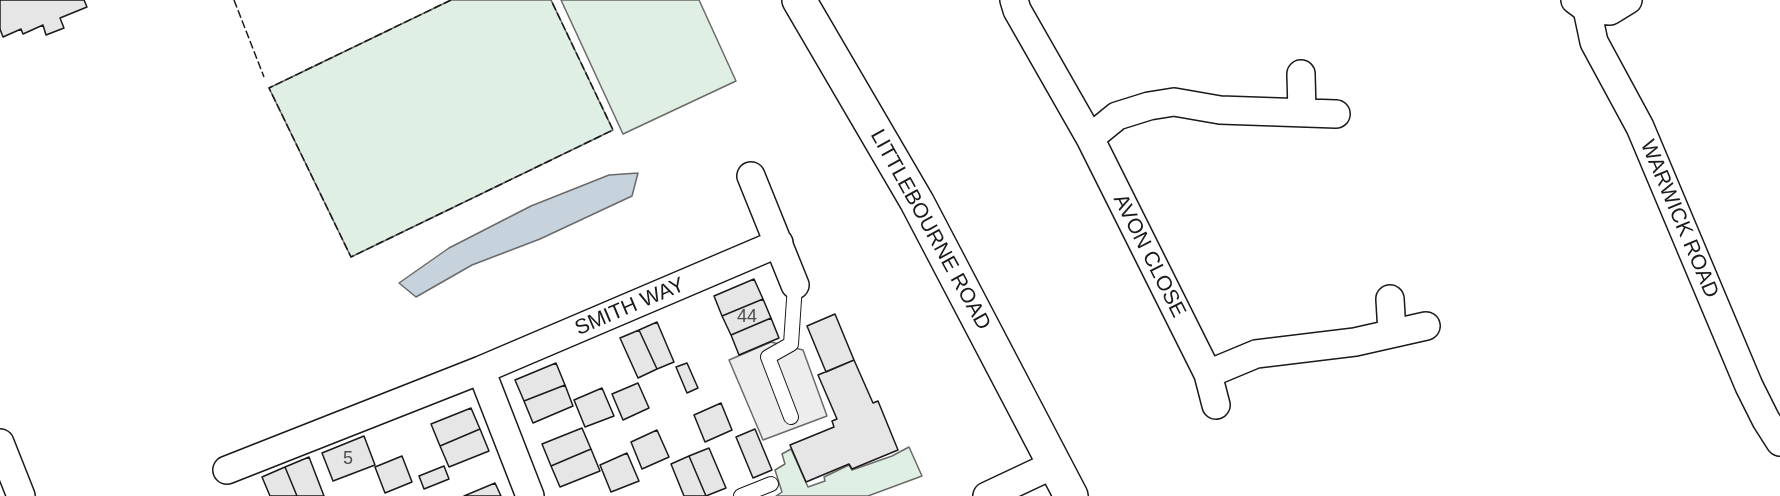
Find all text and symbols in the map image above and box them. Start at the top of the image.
street label: LITTLEBOURNE ROAD [864,125,996,335]
street label: WARWICK ROAD [1634,136,1724,302]
street label: AVON CLOSE [1107,190,1191,322]
street label: SMITH WAY [571,273,689,341]
house number: 44 [737,306,757,328]
house number: 5 [343,448,353,470]

